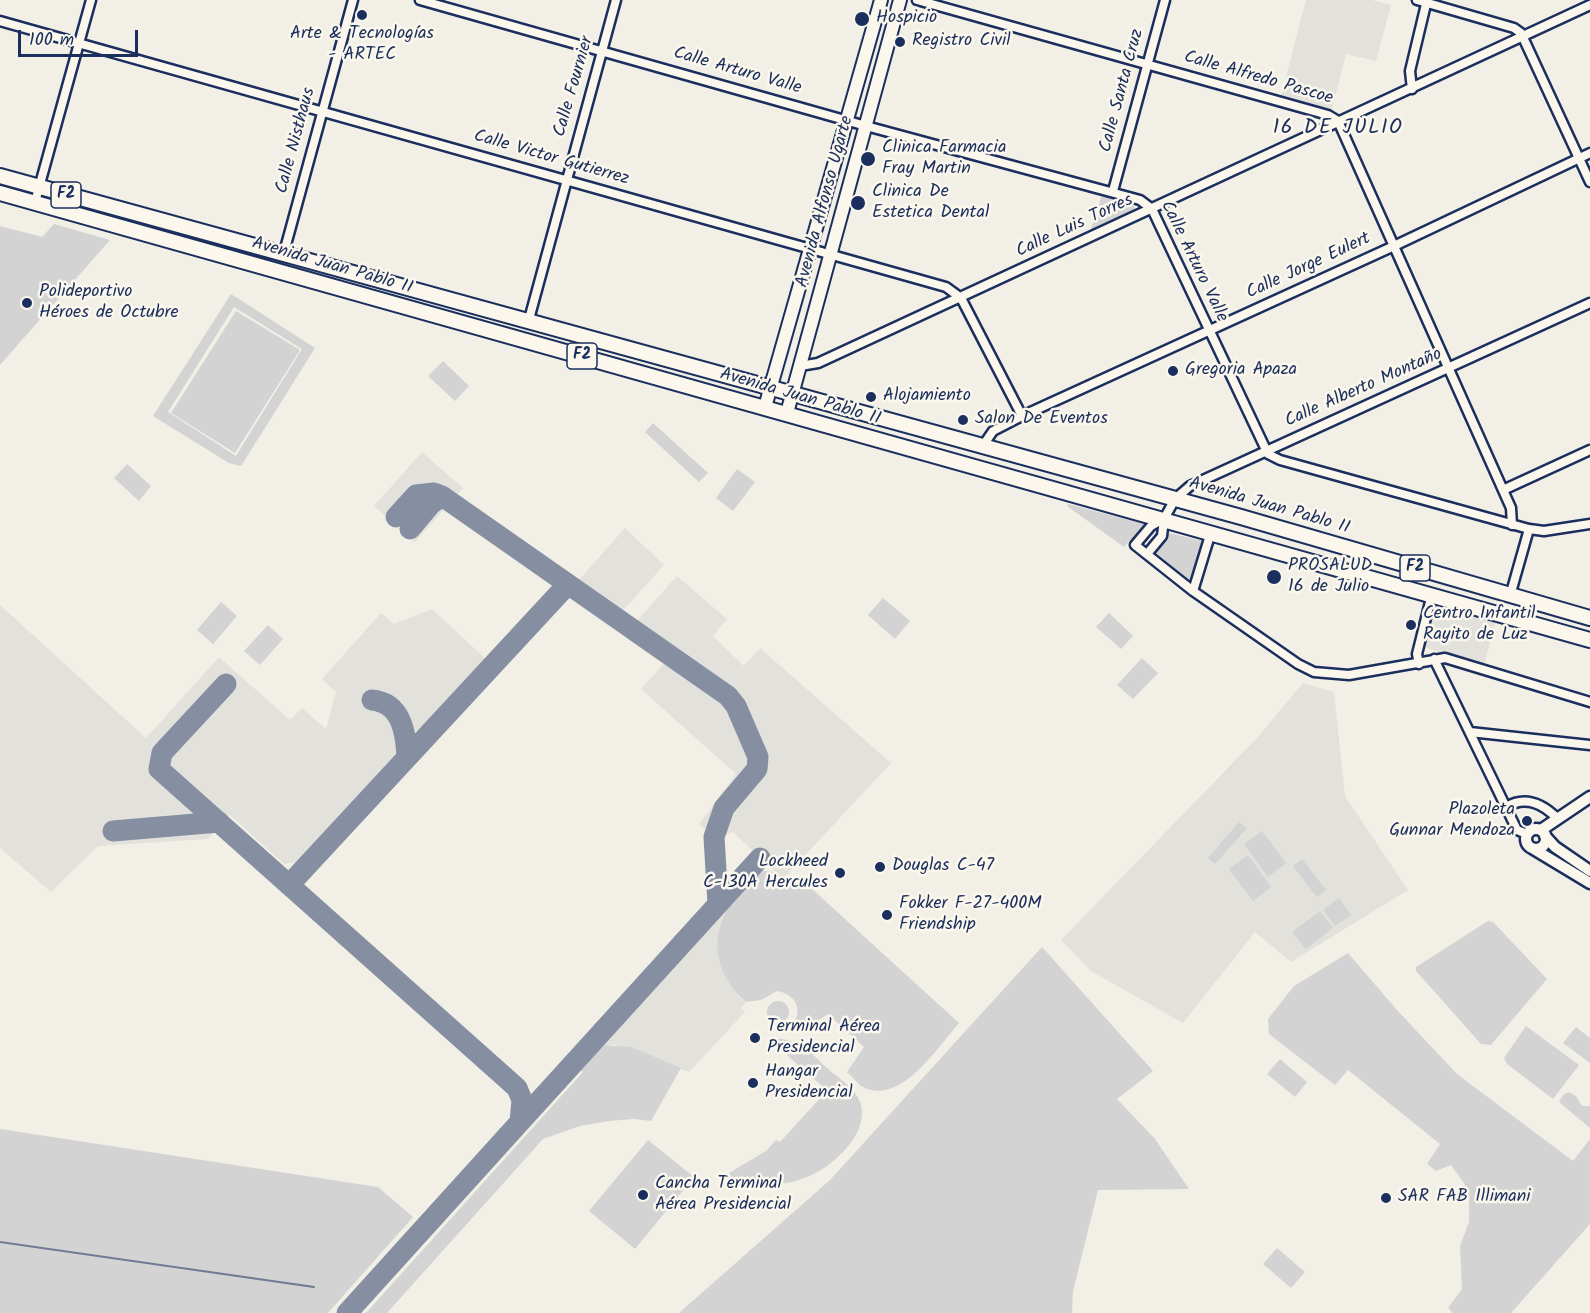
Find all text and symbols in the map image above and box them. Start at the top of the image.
marker: Arte & Tecnologías - ARTEC [355,8,369,22]
place label: Hospicio [876,8,937,30]
marker: Hospicio [853,10,871,28]
scale bar [21,18,141,56]
place label: Arte & Tecnologías - ARTEC [290,24,434,66]
text: 100 m [29,26,74,55]
street label: Calle Santa Cruz [1096,27,1150,155]
place label: Registro Civil [912,31,1011,53]
street label: Calle Fournier [550,34,600,140]
marker: Registro Civil [893,35,907,49]
street label: Calle Arturo Valle [671,43,803,101]
street label: Calle Alfredo Pascoe [1181,47,1335,111]
street label: Calle Nisthaus [272,86,322,196]
street label: Avenida Alfonso Ugarte [793,114,859,290]
district label: 16 DE JULIO [1273,116,1403,142]
street label: Calle Victor Gutierrez [471,127,631,191]
place label: Clinica Farmacia Fray Martin [882,138,1006,180]
marker: Clinica Farmacia Fray Martin [859,150,877,168]
road number: F2 [51,182,81,208]
place label: Clinica De Estetica Dental [872,182,989,224]
street label: Calle Luis Torres [1013,190,1137,264]
marker: Clinica De Estetica Dental [849,194,867,212]
street label: Calle Arturo Valle [1154,198,1232,326]
street label: Calle Jorge Eulert [1244,229,1374,305]
street label: Avenida Juan Pablo II [249,234,415,300]
place label: Polideportivo Héroes de Octubre [39,282,179,324]
marker: Polideportivo Héroes de Octubre [20,296,34,310]
road number: F2 [567,343,597,369]
street label: Calle Alberto Montaño [1282,345,1446,433]
place label: Gregoria Apaza [1185,360,1297,382]
marker: Gregoria Apaza [1166,364,1180,378]
street label: Avenida Juan Pablo II [717,365,883,431]
place label: Alojamiento [883,386,971,408]
marker: Alojamiento [864,390,878,404]
place label: Salon De Eventos [975,409,1108,431]
marker: Salon De Eventos [956,413,970,427]
street label: Avenida Juan Pablo II [1186,474,1352,540]
road number: F2 [1400,555,1430,581]
place label: PROSALUD 16 de Julio [1288,556,1372,598]
marker: PROSALUD 16 de Julio [1265,568,1283,586]
place label: Centro Infantil Rayito de Luz [1423,604,1535,646]
marker: Centro Infantil Rayito de Luz [1404,618,1418,632]
place label: Plazoleta Gunnar Mendoza [1389,800,1515,842]
marker: Plazoleta Gunnar Mendoza [1520,814,1534,828]
place label: Lockheed C-130A Hercules [703,852,828,894]
place label: Douglas C-47 [892,856,994,878]
marker: Douglas C-47 [873,860,887,874]
marker: Lockheed C-130A Hercules [833,866,847,880]
place label: Fokker F-27-400M Friendship [899,894,1042,936]
marker: Fokker F-27-400M Friendship [880,908,894,922]
place label: Terminal Aérea Presidencial [767,1017,880,1060]
marker: Terminal Aérea Presidencial [748,1031,762,1045]
place label: Hangar Presidencial [765,1062,853,1104]
marker: Hangar Presidencial [746,1076,760,1090]
place label: Cancha Terminal Aérea Presidencial [655,1174,791,1216]
place label: SAR FAB Illimani [1398,1187,1531,1209]
marker: Cancha Terminal Aérea Presidencial [636,1188,650,1202]
marker: SAR FAB Illimani [1379,1191,1393,1205]

